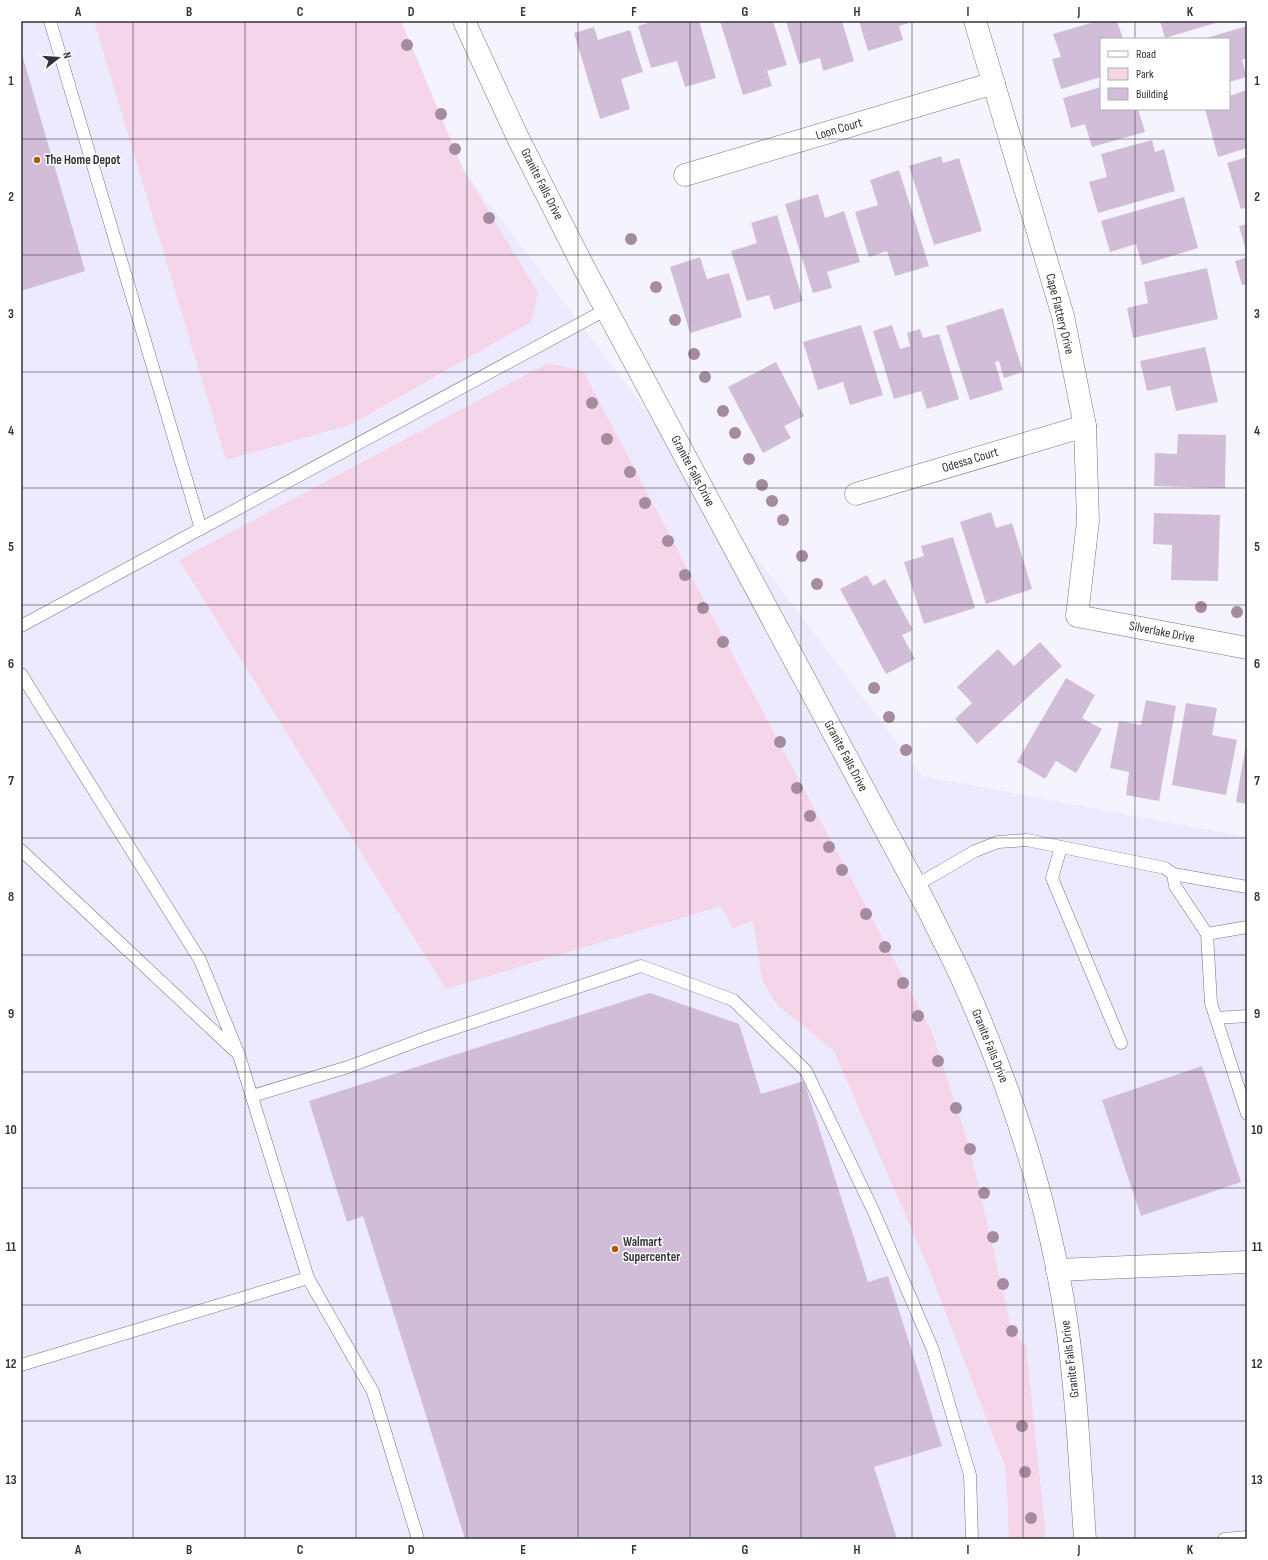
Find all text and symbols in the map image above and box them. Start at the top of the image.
text: A [74,4,82,20]
text: B [186,4,192,20]
text: C [297,4,304,20]
text: D [408,4,415,20]
text: E [520,4,526,20]
text: F [631,4,637,20]
text: G [742,4,749,20]
text: H [854,4,861,20]
text: I [967,4,970,20]
text: J [1077,4,1081,20]
text: K [1187,4,1194,20]
north arrow [38,38,78,78]
legend [1100,38,1230,110]
text: Road [1136,47,1156,62]
text: N [60,51,74,60]
text: Park [1136,67,1154,82]
text: 1 [8,73,14,89]
text: 1 [1254,73,1260,89]
text: Building [1136,87,1168,102]
street label: Loon Court [814,114,864,144]
street label: Granite Falls Drive [517,146,567,222]
place label: The Home Depot [45,152,121,168]
marker: The Home Depot [32,155,42,165]
text: 2 [8,189,14,205]
text: 2 [1254,189,1260,205]
street label: Cape Flattery Drive [1042,272,1078,356]
text: 3 [8,306,14,322]
text: 3 [1254,306,1260,322]
text: 4 [8,423,14,439]
text: 4 [1254,423,1260,439]
street label: Granite Falls Drive [668,433,718,509]
street label: Odessa Court [940,444,1000,476]
text: 5 [8,539,14,555]
text: 5 [1254,539,1260,555]
street label: Silverlake Drive [1128,618,1196,646]
text: 6 [8,656,14,672]
text: 6 [1254,656,1260,672]
street label: Granite Falls Drive [821,718,871,794]
text: 7 [8,773,14,789]
text: 7 [1254,773,1260,789]
text: 8 [8,889,14,905]
text: 8 [1254,889,1260,905]
text: 9 [8,1006,14,1022]
text: 9 [1254,1006,1260,1022]
street label: Granite Falls Drive [968,1007,1012,1085]
text: 10 [5,1122,17,1138]
text: 10 [1251,1122,1263,1138]
place label: Walmart Supercenter [623,1234,680,1265]
text: 11 [6,1239,16,1255]
text: 11 [1252,1239,1262,1255]
marker: Walmart Supercenter [610,1244,620,1254]
street label: Granite Falls Drive [1057,1319,1083,1399]
text: 12 [6,1356,17,1372]
text: 12 [1252,1356,1263,1372]
text: 13 [6,1472,17,1488]
text: 13 [1252,1472,1263,1488]
text: A [74,1542,82,1558]
text: B [186,1542,192,1558]
text: C [297,1542,304,1558]
text: D [408,1542,415,1558]
text: E [520,1542,526,1558]
text: F [631,1542,637,1558]
text: G [742,1542,749,1558]
text: H [854,1542,861,1558]
text: I [967,1542,970,1558]
text: J [1077,1542,1081,1558]
text: K [1187,1542,1194,1558]

